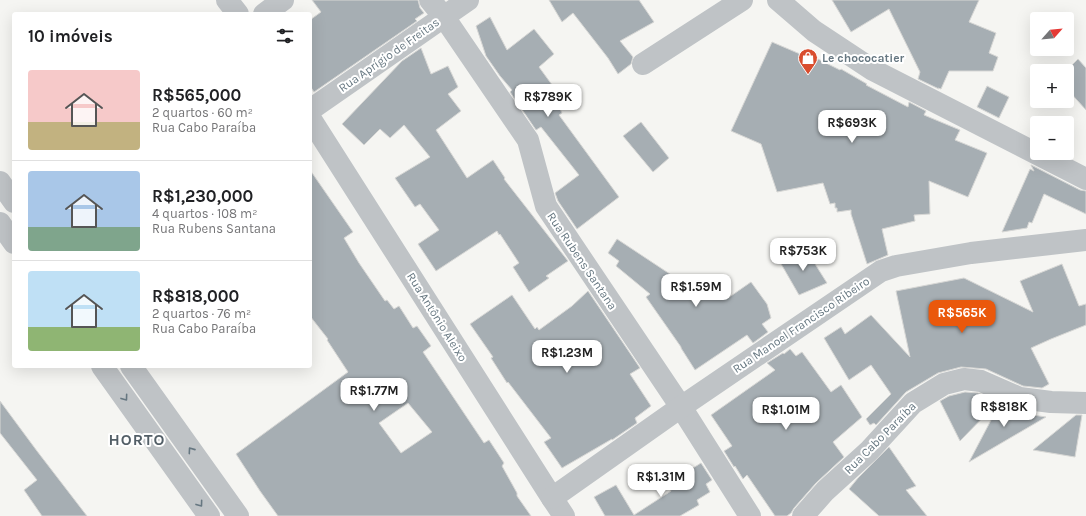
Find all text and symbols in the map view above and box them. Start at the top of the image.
north arrow [1030,12,1074,56]
map controls [1030,12,1074,160]
street label: Rua Aprígio de Freitas [336,15,442,95]
icon: filters [274,25,296,47]
text: 10 imóveis [28,26,113,46]
shop icon: Le chococatier [797,47,819,75]
place label: Le chococatier [822,51,904,65]
button: + [1030,64,1074,108]
pin: R$789K [515,84,581,118]
text: R$565,000 [152,85,241,105]
icon: home [60,86,108,134]
text: R$789K [524,89,572,104]
text: 2 quartos · 60 m² [152,105,253,120]
pin: R$693K [819,110,885,144]
text: R$693K [827,115,877,130]
button: − [1030,116,1074,160]
text: Rua Cabo Paraíba [152,120,256,135]
text: R$1,230,000 [152,186,253,206]
icon: home [60,187,108,235]
text: 4 quartos · 108 m² [152,206,257,221]
street label: Rua Rubens Santana [544,210,620,312]
text: Rua Rubens Santana [152,221,276,236]
pin: R$753K [770,238,836,272]
text: R$753K [779,243,827,258]
street label: Rua Antônio Aleixo [404,270,470,364]
pin: R$1.59M [659,274,733,308]
street label: Rua Manoel Francisco Ribeiro [730,274,872,376]
text: R$1.59M [670,279,722,294]
text: R$818,000 [152,286,239,306]
icon: home [60,287,108,335]
pin: R$565K [929,300,995,334]
text: R$565K [938,305,986,320]
text: 2 quartos · 76 m² [152,306,251,321]
text: Rua Cabo Paraíba [152,321,256,336]
pin: R$1.23M [530,340,604,374]
text: R$1.23M [541,345,593,360]
pin: R$1.77M [337,378,411,412]
text: R$1.77M [349,383,399,398]
one-way arrow [120,393,127,400]
pin: R$818K [971,394,1037,428]
pin: R$1.01M [749,397,823,431]
street label: Rua Cabo Paraíba [841,399,919,477]
text: R$818K [980,399,1028,414]
text: R$1.01M [762,402,810,417]
district label: HORTO [109,430,165,449]
one-way arrow [188,447,196,454]
pin: R$1.31M [624,464,698,498]
text: R$1.31M [637,469,685,484]
one-way arrow [195,499,202,506]

